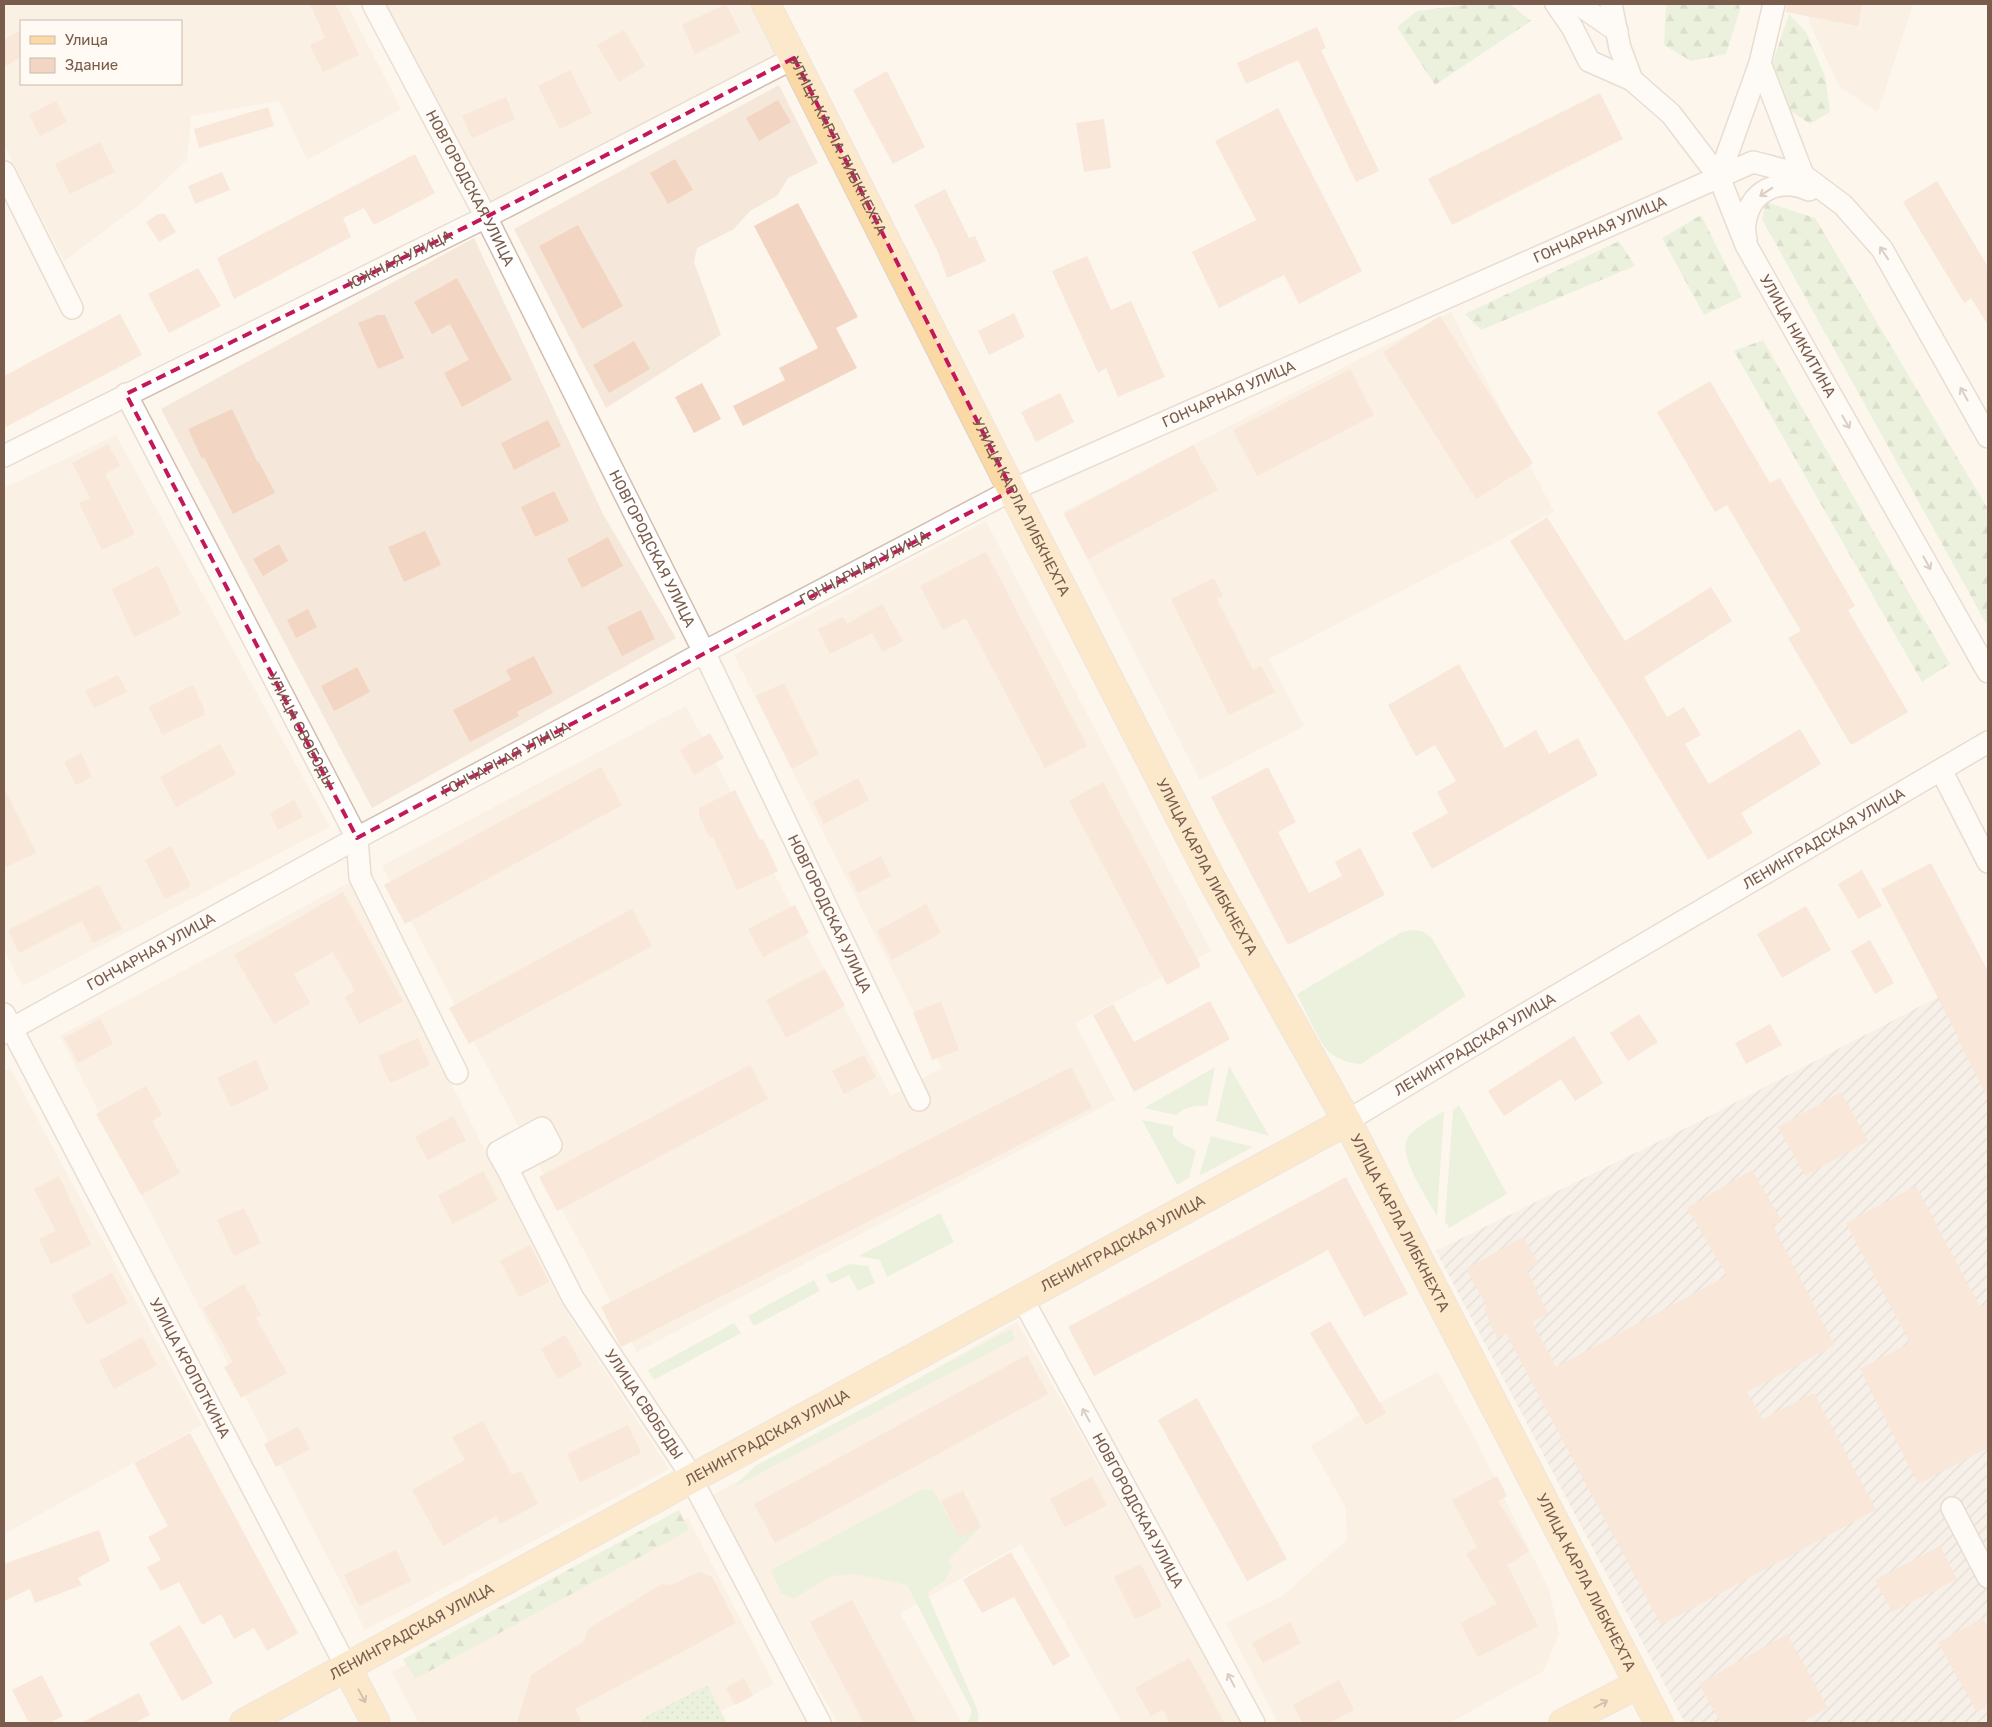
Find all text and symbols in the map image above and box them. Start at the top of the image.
legend [20,20,182,85]
text: Улица [65,31,108,49]
street label: УЛИЦА КАРЛА ЛИБКНЕХТА [785,54,890,238]
text: Здание [65,56,118,74]
street label: НОВГОРОДСКАЯ УЛИЦА [422,107,518,269]
one-way arrow [1759,187,1773,197]
street label: ГОНЧАРНАЯ УЛИЦА [1531,192,1669,267]
street label: ЮЖНАЯ УЛИЦА [345,226,455,293]
one-way arrow [1879,246,1889,260]
street label: УЛИЦА НИКИТИНА [1756,272,1840,401]
street label: ГОНЧАРНАЯ УЛИЦА [1159,357,1298,431]
one-way arrow [1959,388,1969,402]
one-way arrow [1842,414,1852,428]
street label: УЛИЦА КАРЛА ЛИБКНЕХТА [968,415,1074,599]
street label: НОВГОРОДСКАЯ УЛИЦА [605,467,699,630]
street label: ГОНЧАРНАЯ УЛИЦА [796,526,932,609]
one-way arrow [1922,555,1932,570]
street label: УЛИЦА СВОБОДЫ [263,669,338,791]
street label: ГОНЧАРНАЯ УЛИЦА [438,717,574,800]
street label: УЛИЦА КАРЛА ЛИБКНЕХТА [1153,776,1261,958]
street label: ЛЕНИНГРАДСКАЯ УЛИЦА [1739,784,1908,893]
street label: НОВГОРОДСКАЯ УЛИЦА [784,832,875,996]
street label: ГОНЧАРНАЯ УЛИЦА [84,909,218,994]
street label: ЛЕНИНГРАДСКАЯ УЛИЦА [1391,989,1559,1100]
street label: УЛИЦА КАРЛА ЛИБКНЕХТА [1346,1131,1453,1315]
street label: ЛЕНИНГРАДСКАЯ УЛИЦА [1037,1191,1208,1296]
street label: УЛИЦА КРОПОТКИНА [146,1295,234,1441]
street label: УЛИЦА СВОБОДЫ [601,1346,687,1463]
street label: ЛЕНИНГРАДСКАЯ УЛИЦА [682,1385,853,1490]
one-way arrow [1081,1407,1091,1422]
street label: НОВГОРОДСКАЯ УЛИЦА [1088,1430,1187,1591]
street label: УЛИЦА КАРЛА ЛИБКНЕХТА [1533,1491,1640,1674]
street label: ЛЕНИНГРАДСКАЯ УЛИЦА [326,1579,497,1684]
one-way arrow [1226,1673,1235,1688]
one-way arrow [357,1688,367,1702]
one-way arrow [1593,1699,1608,1708]

